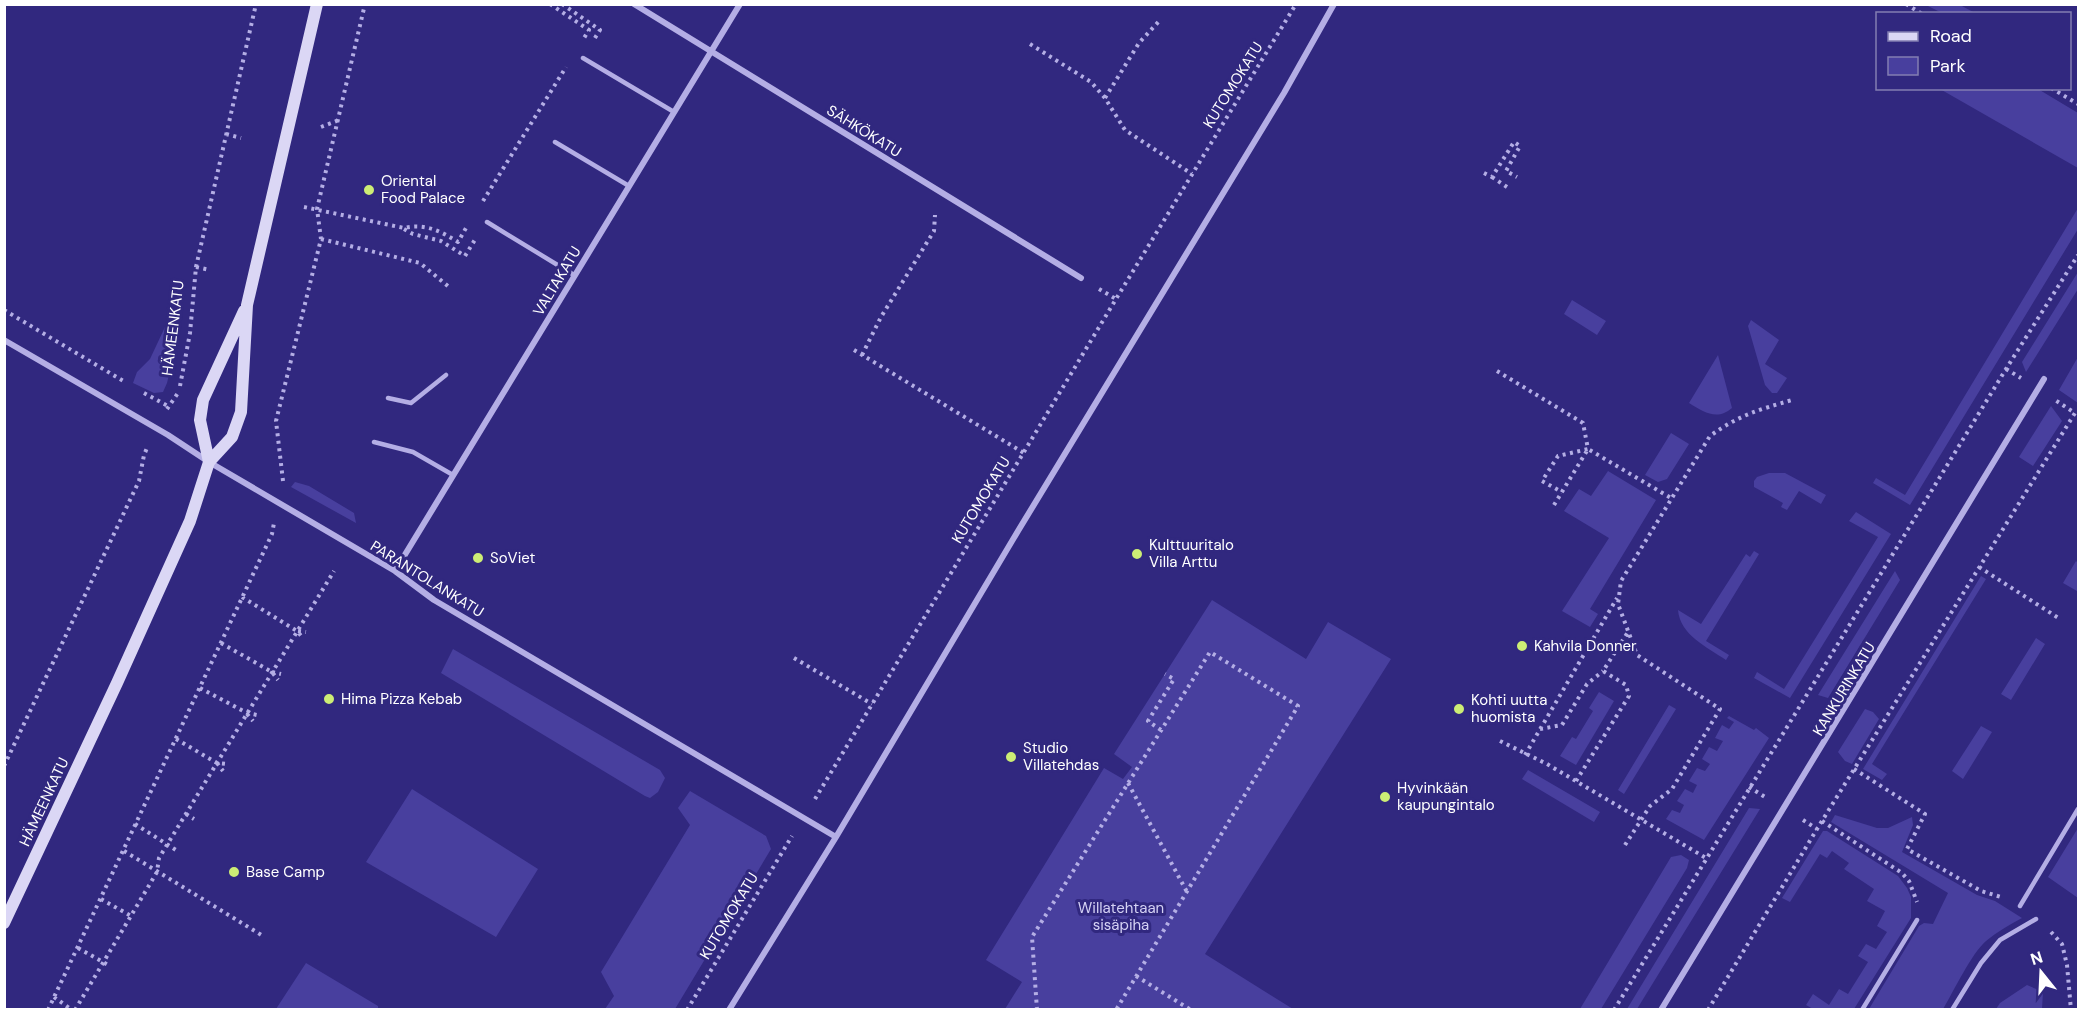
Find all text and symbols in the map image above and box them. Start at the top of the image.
legend [1876,12,2071,90]
text: Road [1930,24,1972,48]
street label: KUTOMOKATU [1199,38,1267,132]
text: Park [1930,54,1966,78]
street label: SÄHKÖKATU [823,100,905,162]
place label: Oriental Food Palace [381,171,465,208]
marker: Oriental Food Palace [362,183,376,197]
street label: VALTAKATU [528,243,586,319]
street label: HÄMEENKATU [157,279,189,377]
street label: KUTOMOKATU [947,453,1015,547]
place label: Kulttuuritalo Villa Arttu [1149,535,1234,572]
street label: PARANTOLANKATU [367,536,487,622]
marker: Kulttuuritalo Villa Arttu [1130,547,1144,561]
place label: SoViet [490,548,535,568]
marker: SoViet [471,551,485,565]
place label: Kahvila Donner [1534,636,1637,656]
street label: KANKURINKATU [1808,638,1880,740]
marker: Kahvila Donner [1515,639,1529,653]
place label: Hima Pizza Kebab [341,689,462,709]
place label: Kohti uutta huomista [1471,690,1547,727]
marker: Hima Pizza Kebab [322,692,336,706]
marker: Kohti uutta huomista [1452,702,1466,716]
place label: Studio Villatehdas [1023,738,1099,775]
marker: Studio Villatehdas [1004,750,1018,764]
street label: HÄMEENKATU [15,754,73,850]
place label: Hyvinkään kaupungintalo [1397,778,1495,815]
marker: Hyvinkään kaupungintalo [1378,790,1392,804]
place label: Base Camp [246,862,325,882]
marker: Base Camp [227,865,241,879]
street label: KUTOMOKATU [695,869,763,963]
park label: Willatehtaan sisäpiha [1078,898,1164,935]
north arrow [2011,942,2071,1002]
text: N [2028,946,2045,970]

